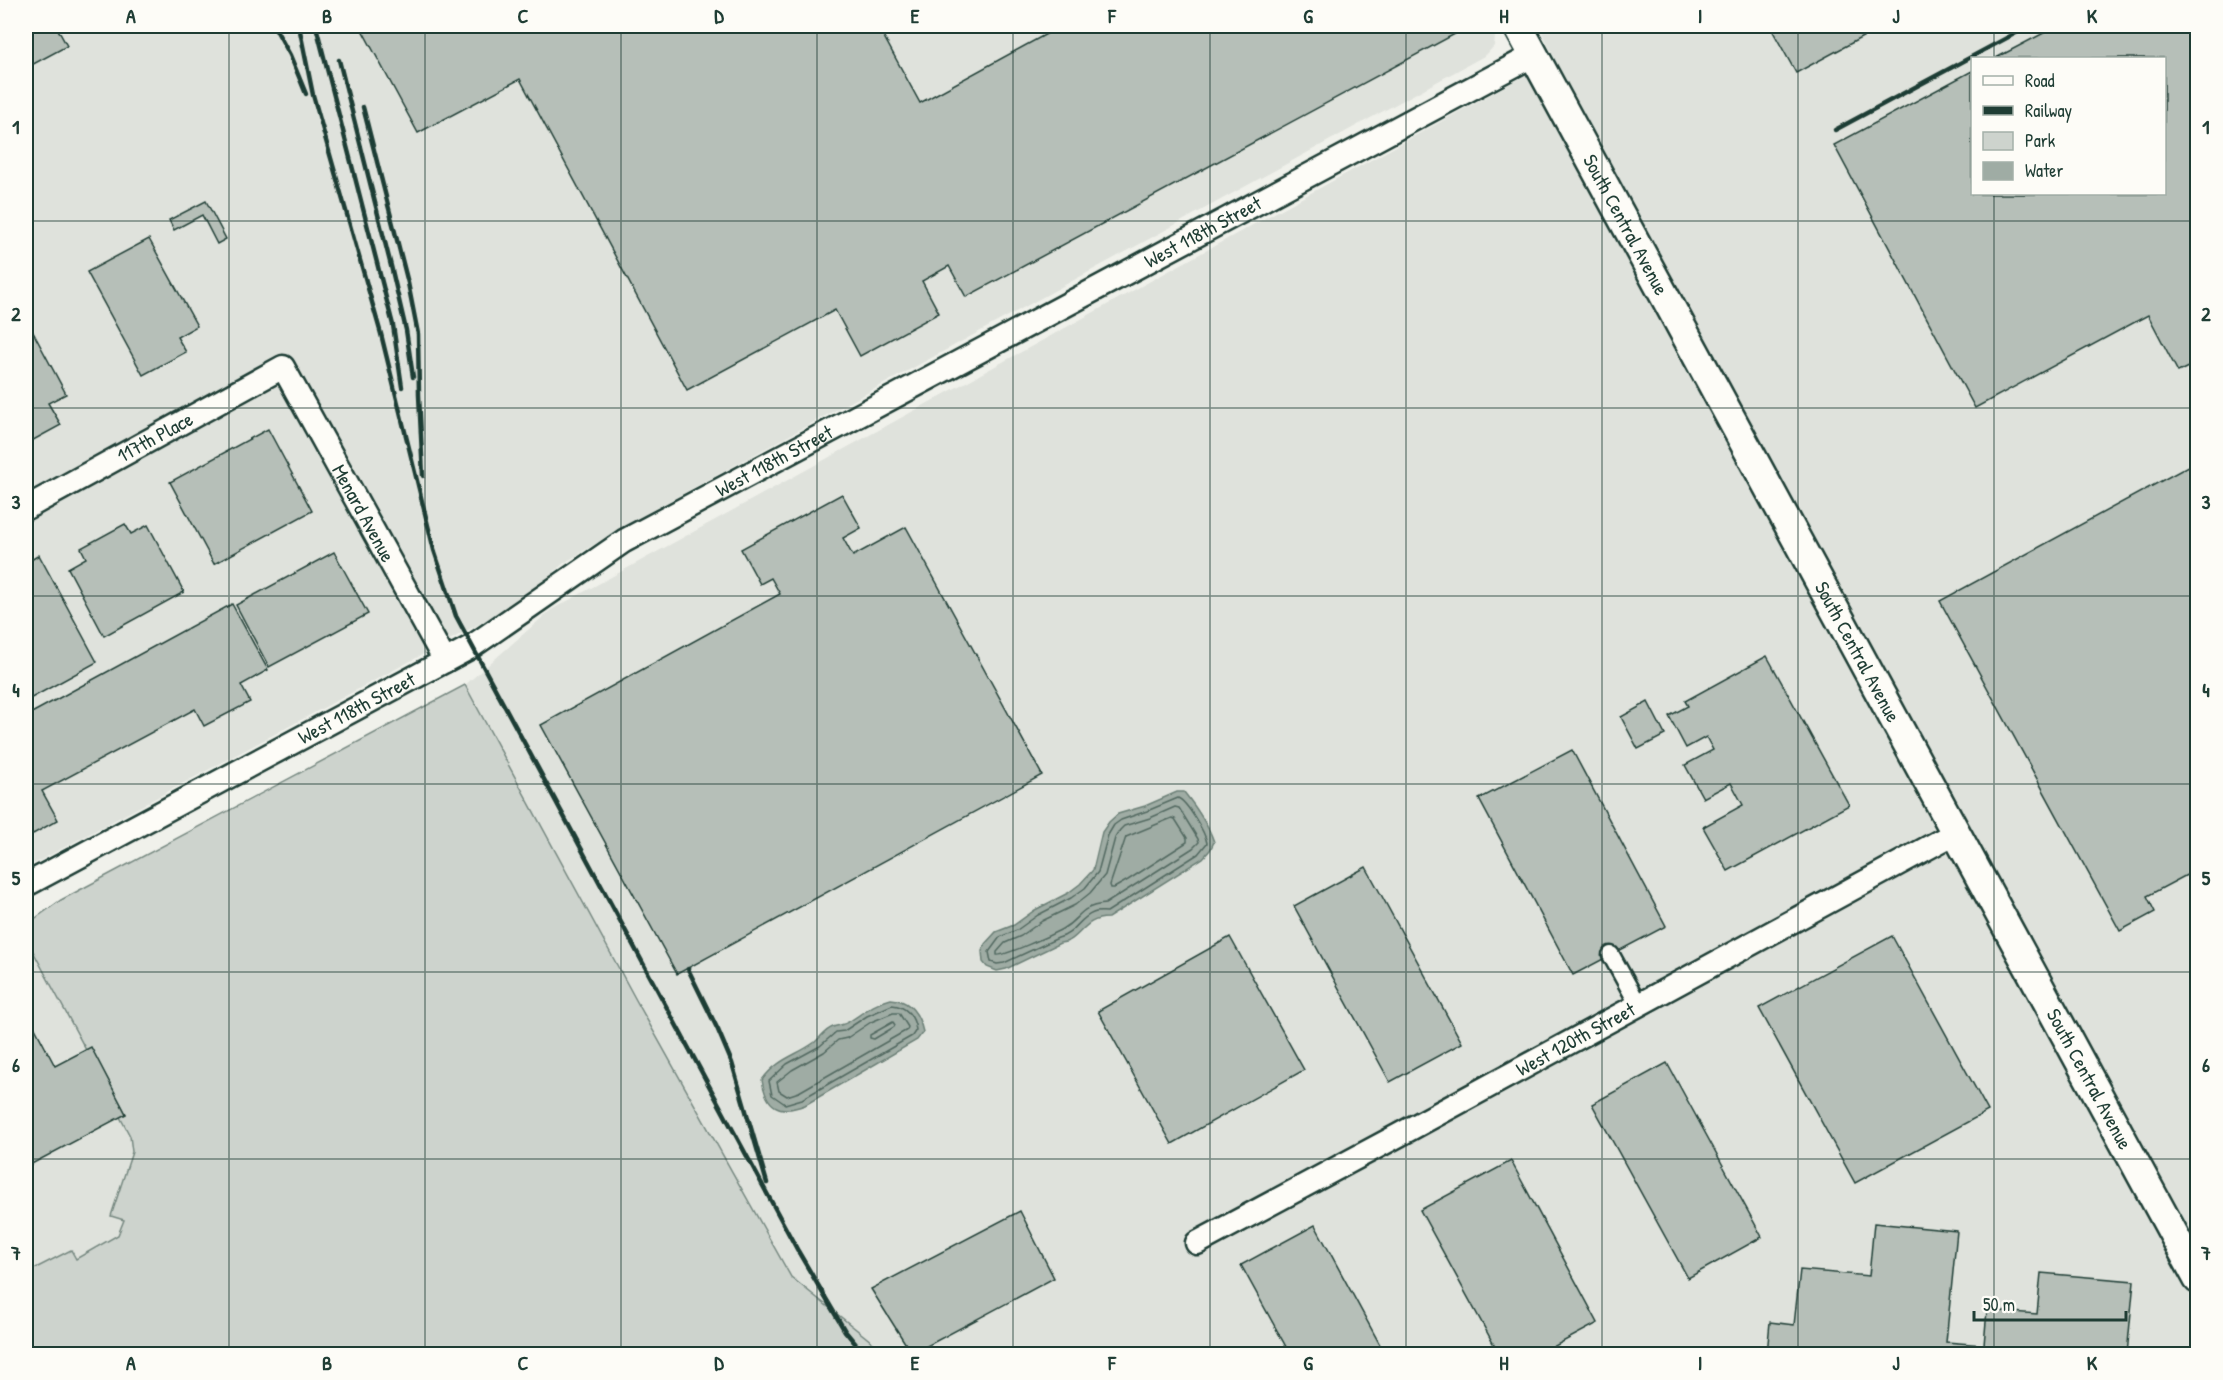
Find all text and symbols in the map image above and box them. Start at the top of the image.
text: A [126,2,136,29]
text: B [322,2,332,29]
text: C [518,2,529,29]
text: D [714,2,724,29]
text: E [911,2,920,29]
text: F [1107,2,1117,29]
text: G [1303,2,1313,29]
text: H [1499,2,1509,29]
text: I [1698,2,1702,29]
text: J [1892,2,1900,29]
text: K [2087,2,2098,29]
legend [1971,57,2166,195]
text: Road [2025,68,2055,93]
text: Railway [2025,98,2072,123]
text: 1 [12,113,20,140]
text: 1 [2202,113,2210,140]
text: Park [2025,128,2056,153]
street label: South Central Avenue [1577,149,1675,300]
text: Water [2025,158,2063,183]
street label: West 118th Street [1139,189,1267,274]
text: 2 [11,300,21,327]
text: 2 [2201,300,2211,327]
street label: 117th Place [112,405,197,469]
street label: West 118th Street [711,418,838,503]
street label: Menard Avenue [326,459,402,567]
text: 3 [12,488,21,515]
text: 3 [2202,488,2211,515]
street label: South Central Avenue [1809,576,1907,727]
street label: West 118th Street [293,665,421,750]
text: 4 [12,676,20,703]
text: 4 [2202,676,2210,703]
text: 5 [12,864,21,891]
text: 5 [2202,864,2211,891]
street label: West 120th Street [1511,995,1641,1082]
street label: South Central Avenue [2041,1004,2139,1154]
text: 6 [12,1051,20,1078]
text: 6 [2202,1051,2210,1078]
text: 7 [10,1239,21,1266]
text: 7 [2200,1239,2211,1266]
scale bar [1974,1284,2126,1322]
text: 50 m [1983,1292,2015,1317]
text: A [126,1349,136,1376]
text: B [322,1349,332,1376]
text: C [518,1349,529,1376]
text: D [714,1349,724,1376]
text: E [911,1349,920,1376]
text: F [1107,1349,1117,1376]
text: G [1303,1349,1313,1376]
text: H [1499,1349,1509,1376]
text: I [1698,1349,1702,1376]
text: J [1892,1349,1900,1376]
text: K [2087,1349,2098,1376]

